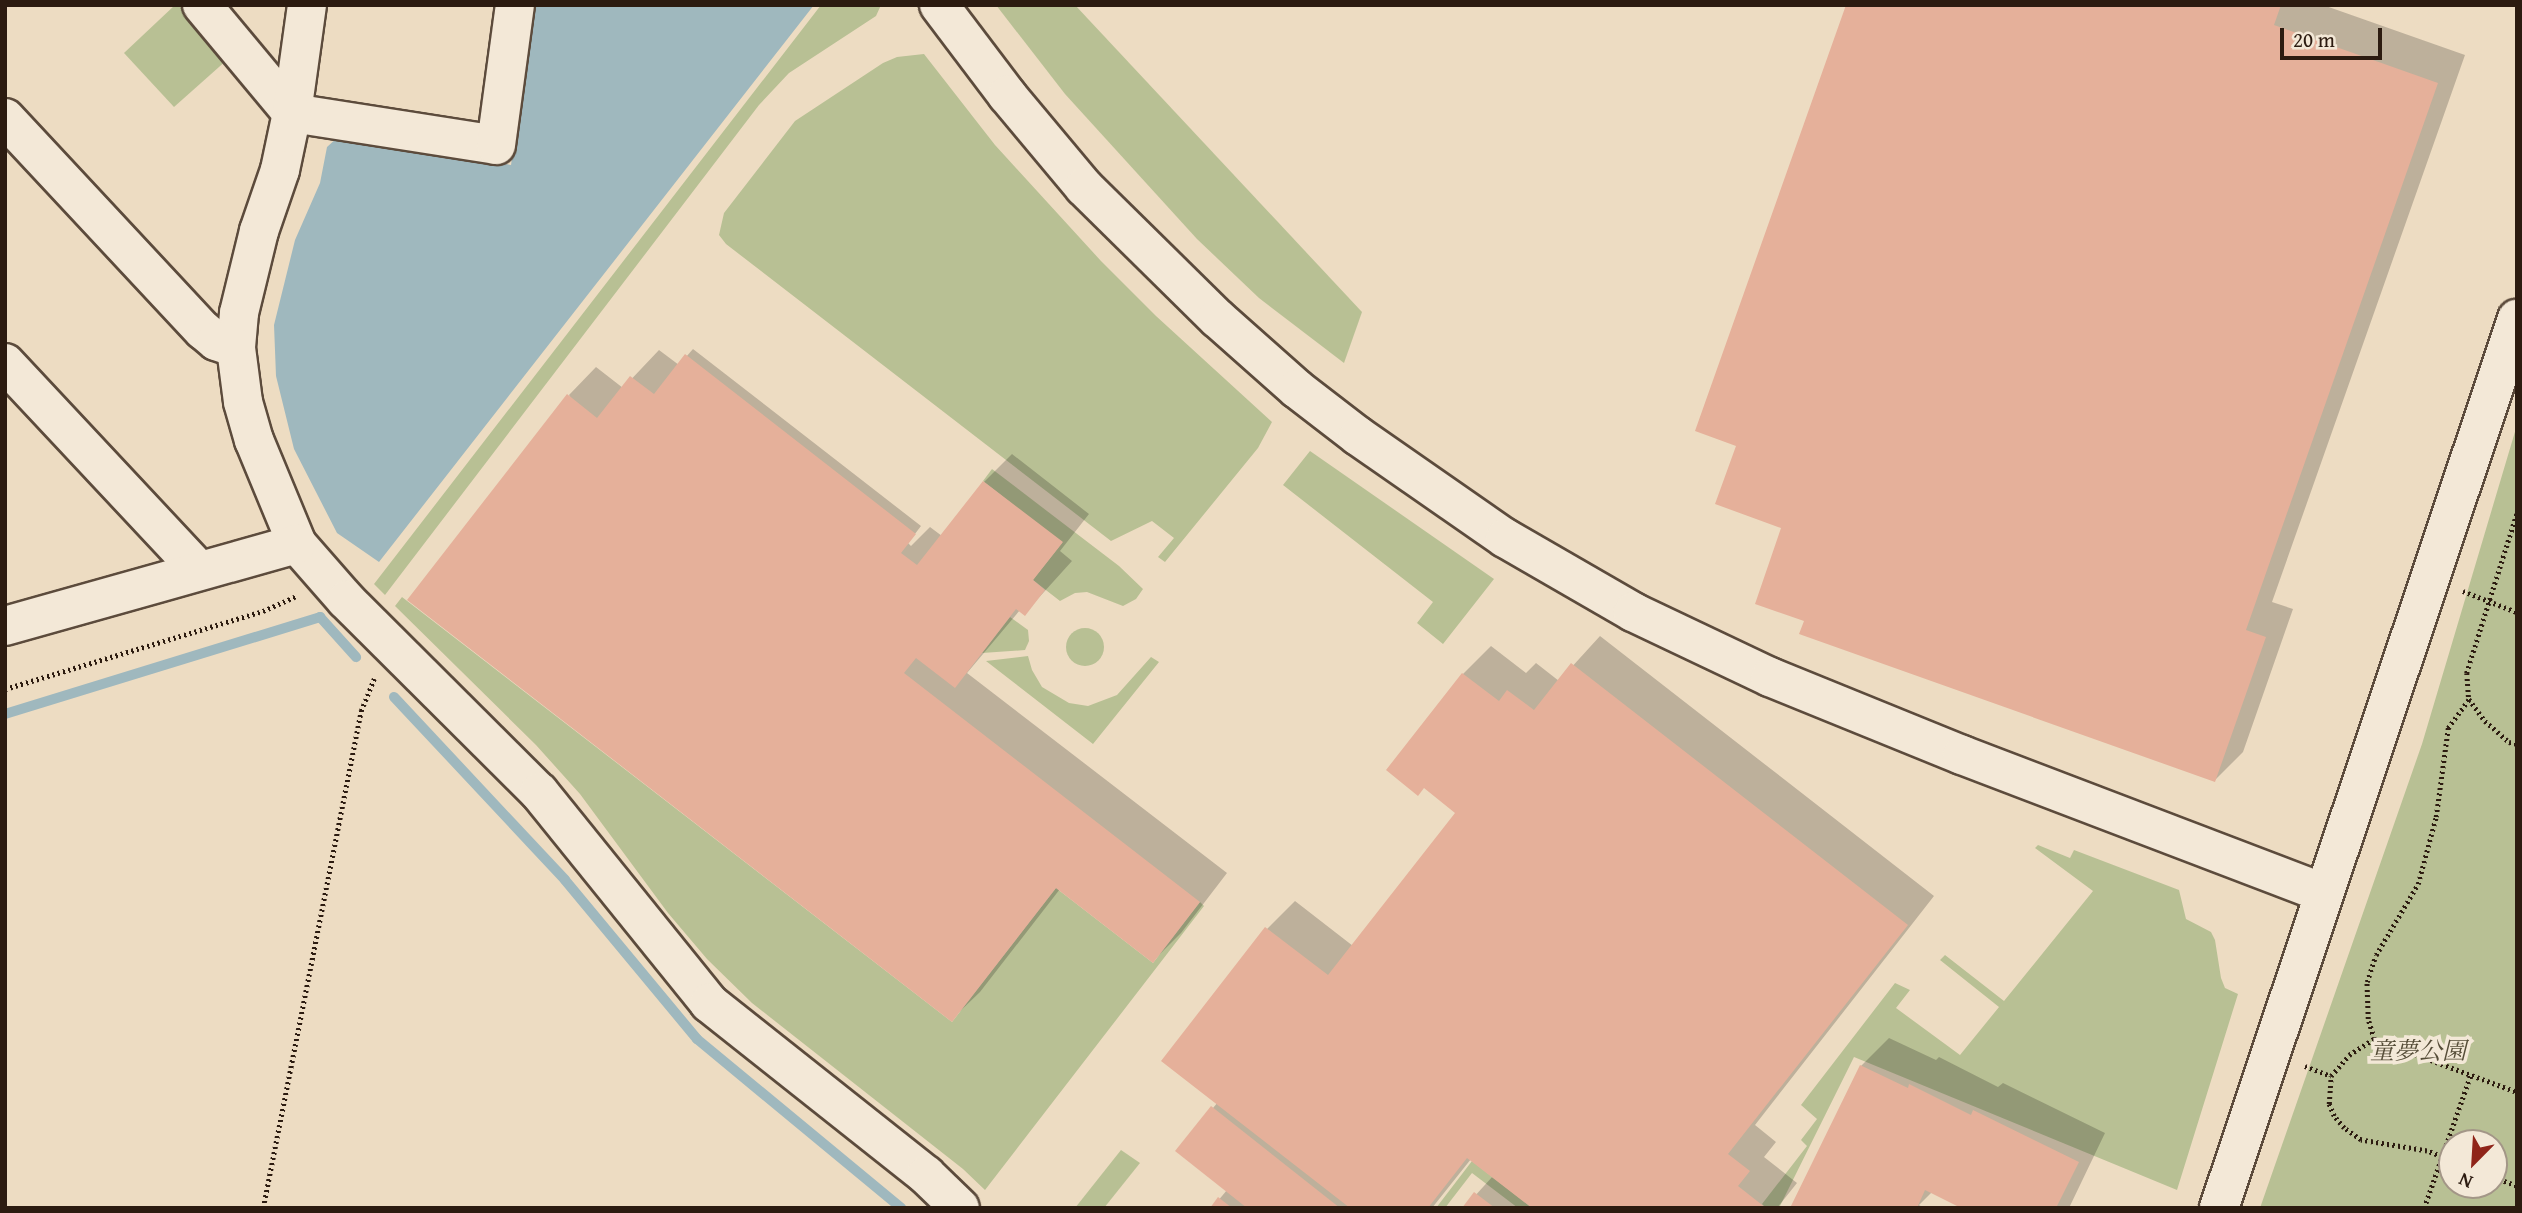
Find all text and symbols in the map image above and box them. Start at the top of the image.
scale bar [2284,14,2386,58]
text: 20 m [2293,24,2335,55]
park label: 童夢公園 [2370,1037,2466,1065]
north arrow [2438,1129,2508,1199]
text: N [2454,1166,2477,1197]

